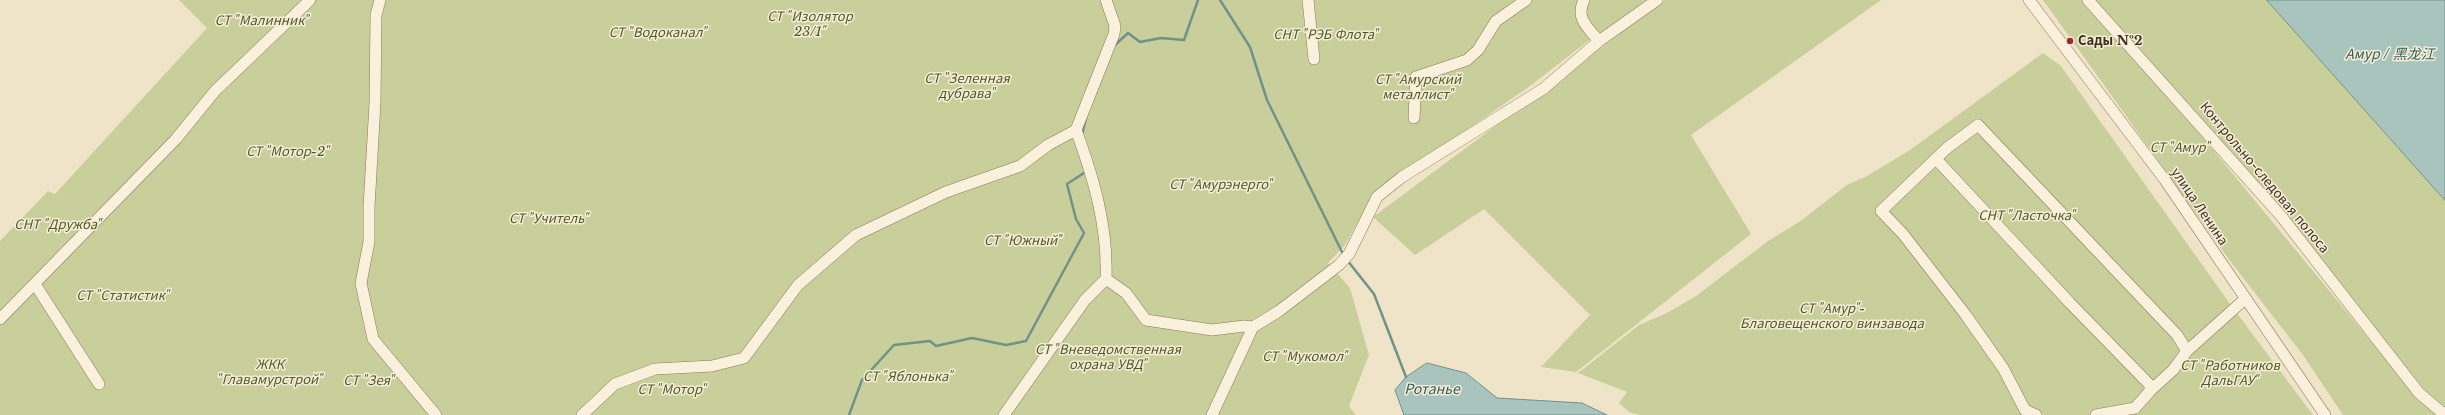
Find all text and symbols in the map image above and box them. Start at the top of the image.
park label: СТ "Изолятор 23/1" [767,9,853,40]
park label: СТ "Малинник" [215,13,309,29]
park label: СТ "Водоканал" [609,25,707,41]
park label: СНТ "РЭБ Флота" [1273,27,1379,43]
place label: Сады №2 [2078,33,2142,49]
marker: Сады №2 [2065,36,2075,46]
water label: Амур / 黑龙江 [2345,47,2435,63]
park label: СТ "Зеленная дубрава" [924,71,1010,102]
park label: СТ "Амурский металлист" [1375,72,1461,103]
street label: Контрольно-следовая полоса [2196,99,2332,257]
park label: СТ "Амур" [2150,140,2210,156]
park label: СТ "Мотор-2" [246,144,330,160]
street label: улица Ленина [2167,165,2231,249]
park label: СТ "Амурэнерго" [1169,177,1273,193]
park label: СНТ "Ласточка" [1978,208,2076,224]
park label: СТ "Учитель" [509,211,589,227]
park label: СНТ "Дружба" [14,217,102,233]
park label: СТ "Южный" [984,233,1062,249]
park label: СТ "Статистик" [76,288,170,304]
park label: СТ "Амур"- Благовещенского винзавода [1740,301,1924,332]
park label: СТ "Вневедомственная охрана УВД" [1035,342,1181,373]
park label: СТ "Мукомол" [1262,349,1348,365]
park label: ЖКК "Главамурстрой" [217,357,323,388]
park label: СТ "Работников ДальГАУ" [2180,358,2280,389]
park label: СТ "Яблонька" [863,369,953,385]
park label: СТ "Зея" [343,373,395,389]
park label: СТ "Мотор" [637,382,707,398]
water label: Ротанье [1404,382,1460,398]

